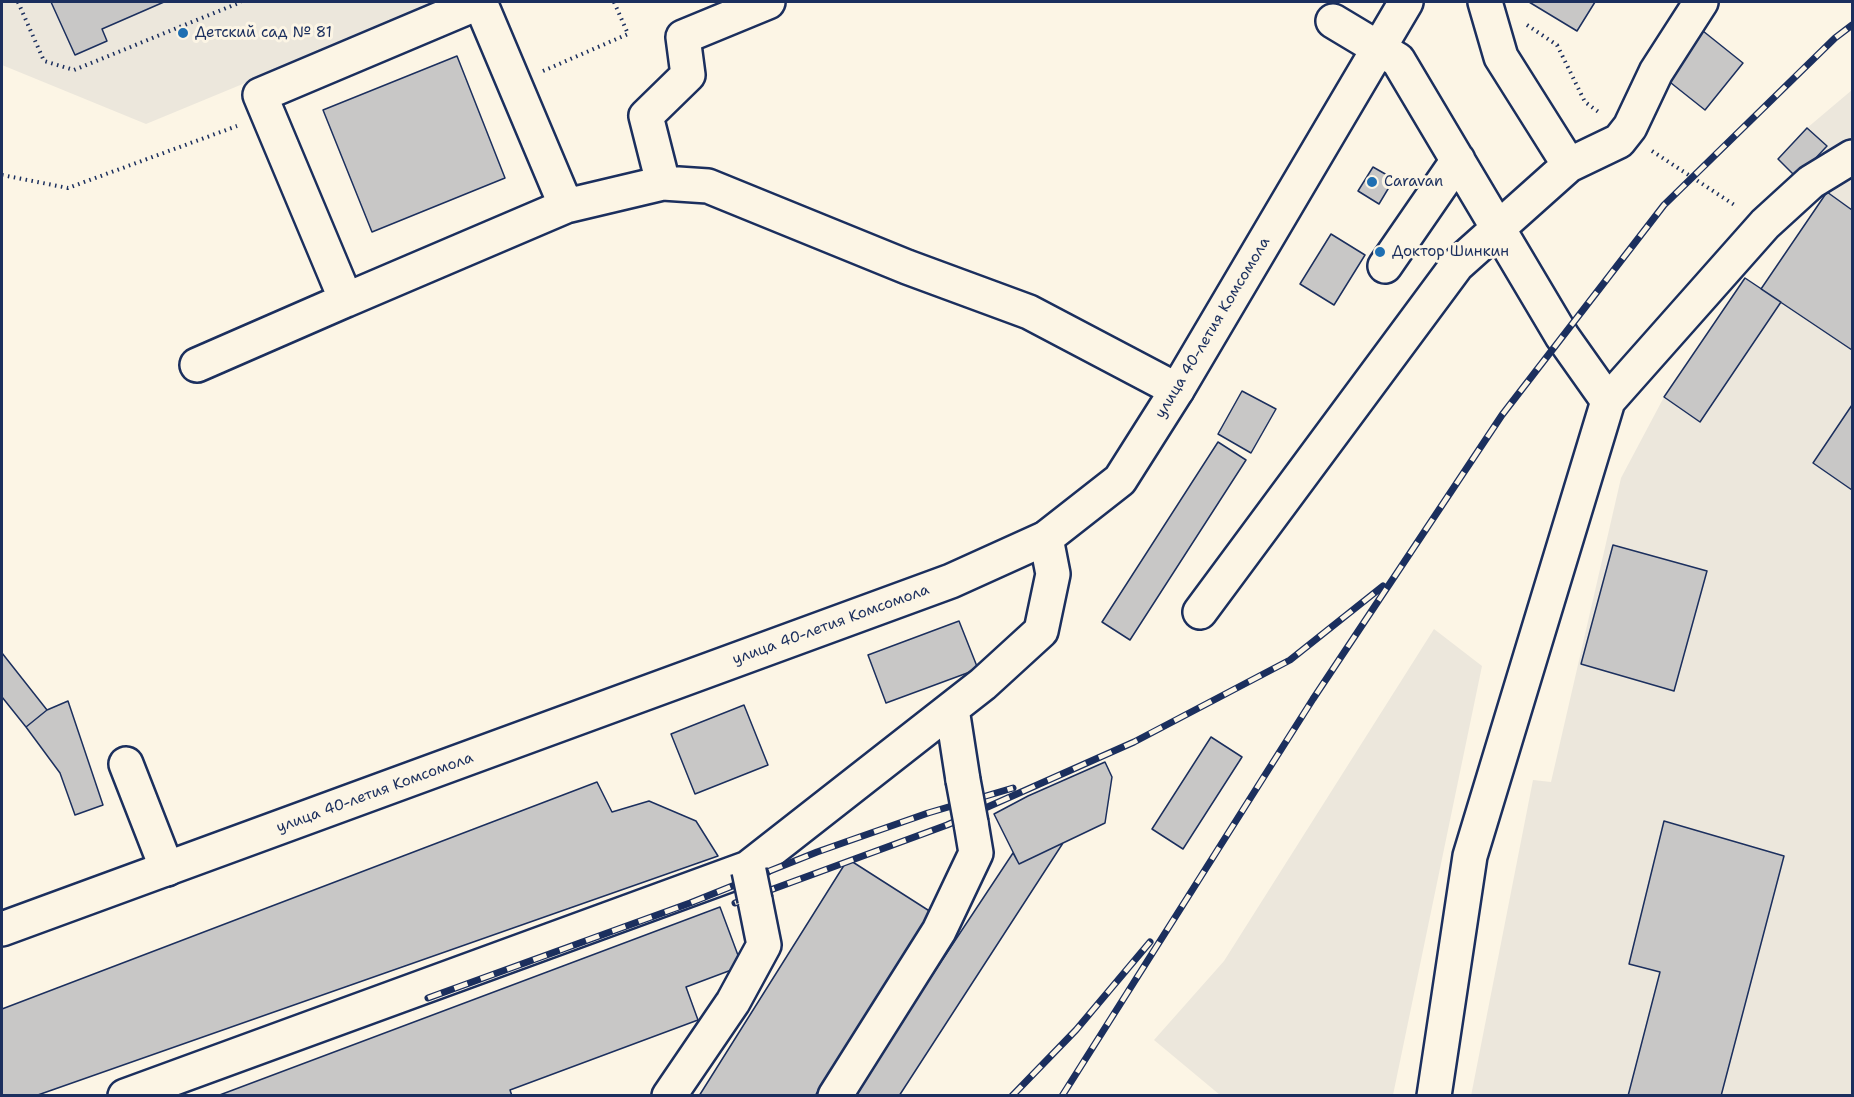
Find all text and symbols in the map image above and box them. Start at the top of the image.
place label: Детский сад № 81 [195,24,332,42]
marker: Детский сад № 81 [176,26,190,40]
place label: Caravan [1384,173,1443,191]
marker: Caravan [1365,175,1379,189]
street label: улица 40-летия Комсомола [1152,234,1274,422]
place label: Доктор Шинкин [1392,243,1509,261]
marker: Доктор Шинкин [1373,245,1387,259]
street label: улица 40-летия Комсомола [730,581,932,669]
street label: улица 40-летия Комсомола [274,749,476,837]

